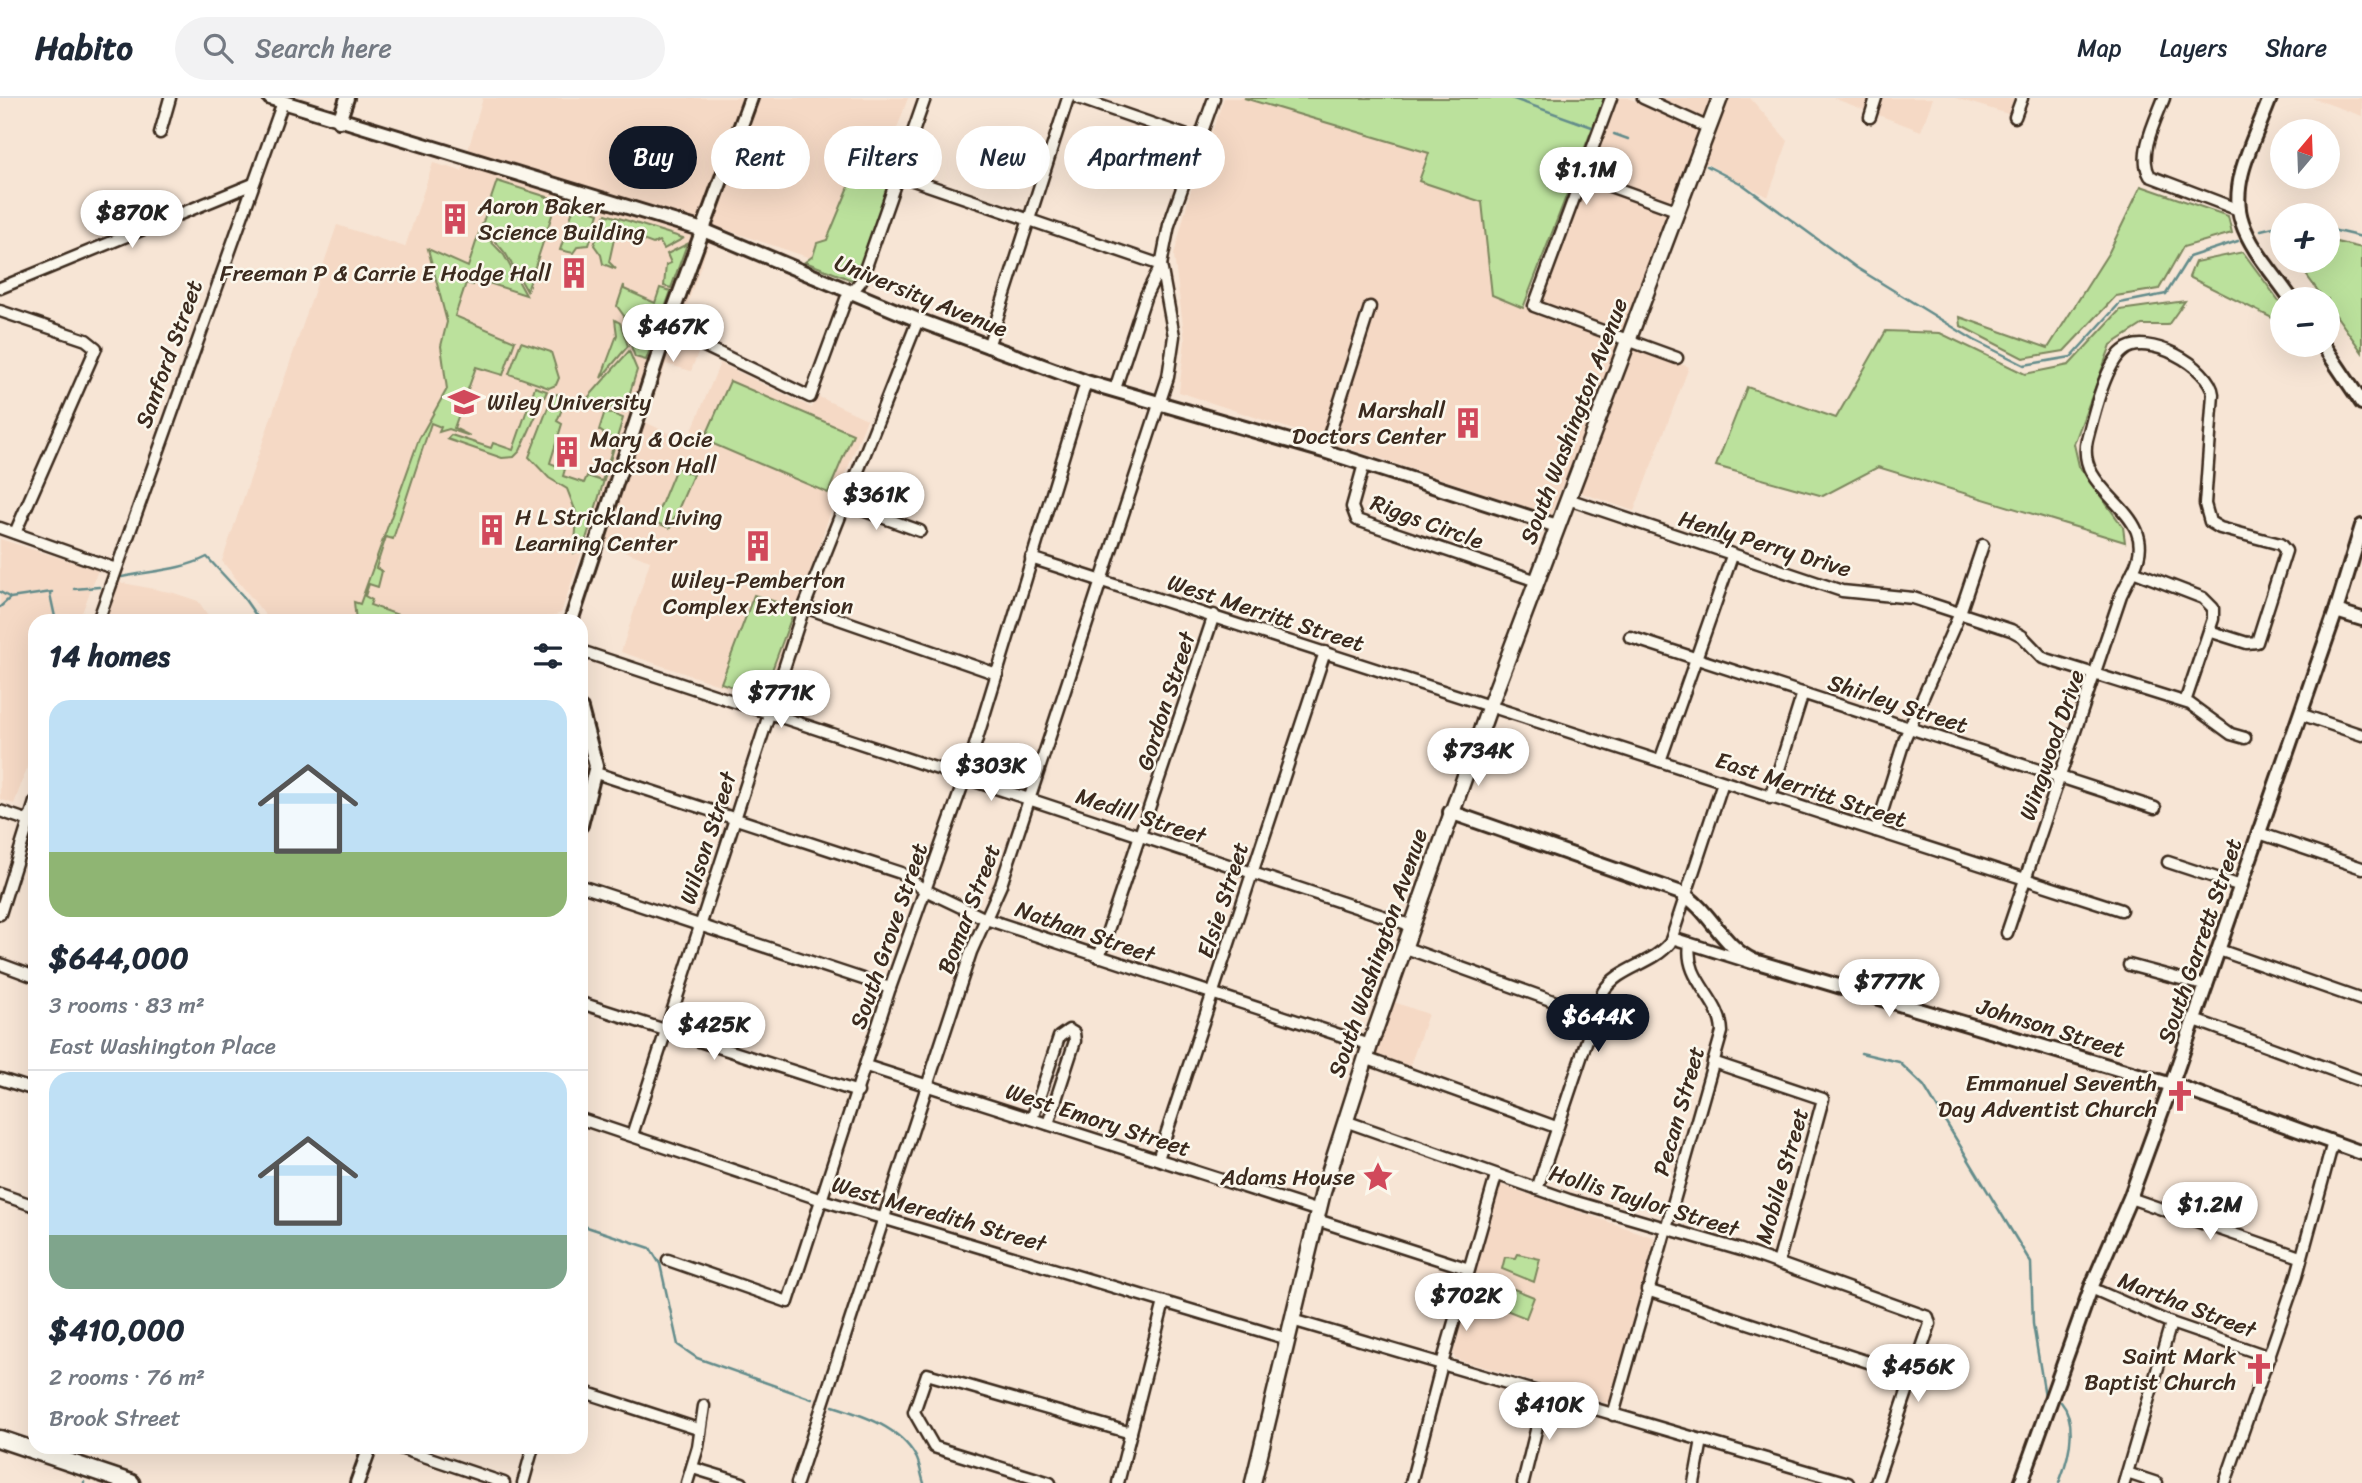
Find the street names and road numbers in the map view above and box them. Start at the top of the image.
street label: University Avenue [828,243,1014,349]
street label: Sanford Street [123,274,215,434]
street label: South Washington Avenue [1508,291,1640,550]
street label: Riggs Circle [1364,483,1490,561]
street label: Henly Perry Drive [1674,498,1857,590]
street label: West Merritt Street [1162,562,1370,664]
street label: Gordon Street [1124,625,1208,776]
street label: Shirley Street [1822,662,1974,746]
street label: Wingwood Drive [2007,664,2097,826]
street label: East Merritt Street [1710,740,1912,840]
street label: Wilson Street [667,765,749,910]
street label: Medill Street [1070,776,1213,857]
street label: South Washington Avenue [1316,823,1440,1083]
street label: South Garrett Street [2146,833,2254,1049]
street label: South Grove Street [838,837,940,1035]
street label: Elsie Street [1185,837,1261,963]
street label: Bomar Street [925,838,1013,980]
street label: Nathan Street [1009,889,1162,976]
street label: Johnson Street [1971,986,2130,1070]
street label: Pecan Street [1641,1041,1717,1181]
street label: West Emory Street [1000,1071,1196,1169]
street label: Mobile Street [1743,1103,1821,1249]
street label: Hollis Taylor Street [1544,1153,1746,1250]
street label: West Meredith Street [827,1164,1053,1265]
street label: Martha Street [2112,1260,2264,1351]

